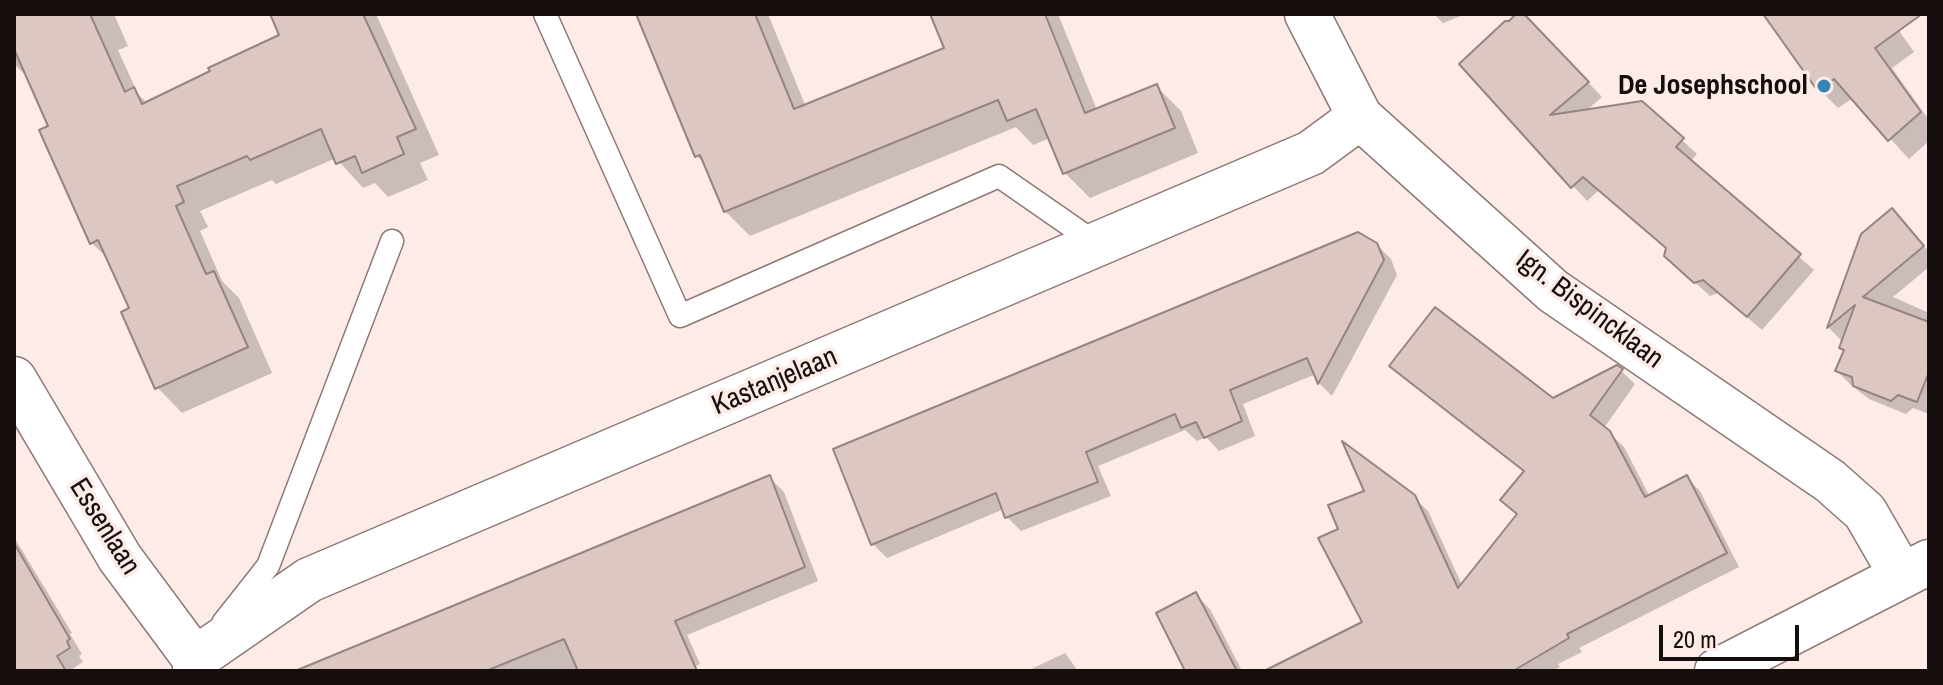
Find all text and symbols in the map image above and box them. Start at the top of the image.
place label: De Josephschool [1618,69,1808,103]
marker: De Josephschool [1815,77,1833,95]
street label: Ign. Bispincklaan [1509,244,1669,376]
street label: Kastanjelaan [707,341,843,423]
street label: Essenlaan [61,473,147,581]
scale bar [1663,609,1803,659]
text: 20 m [1673,623,1717,655]

